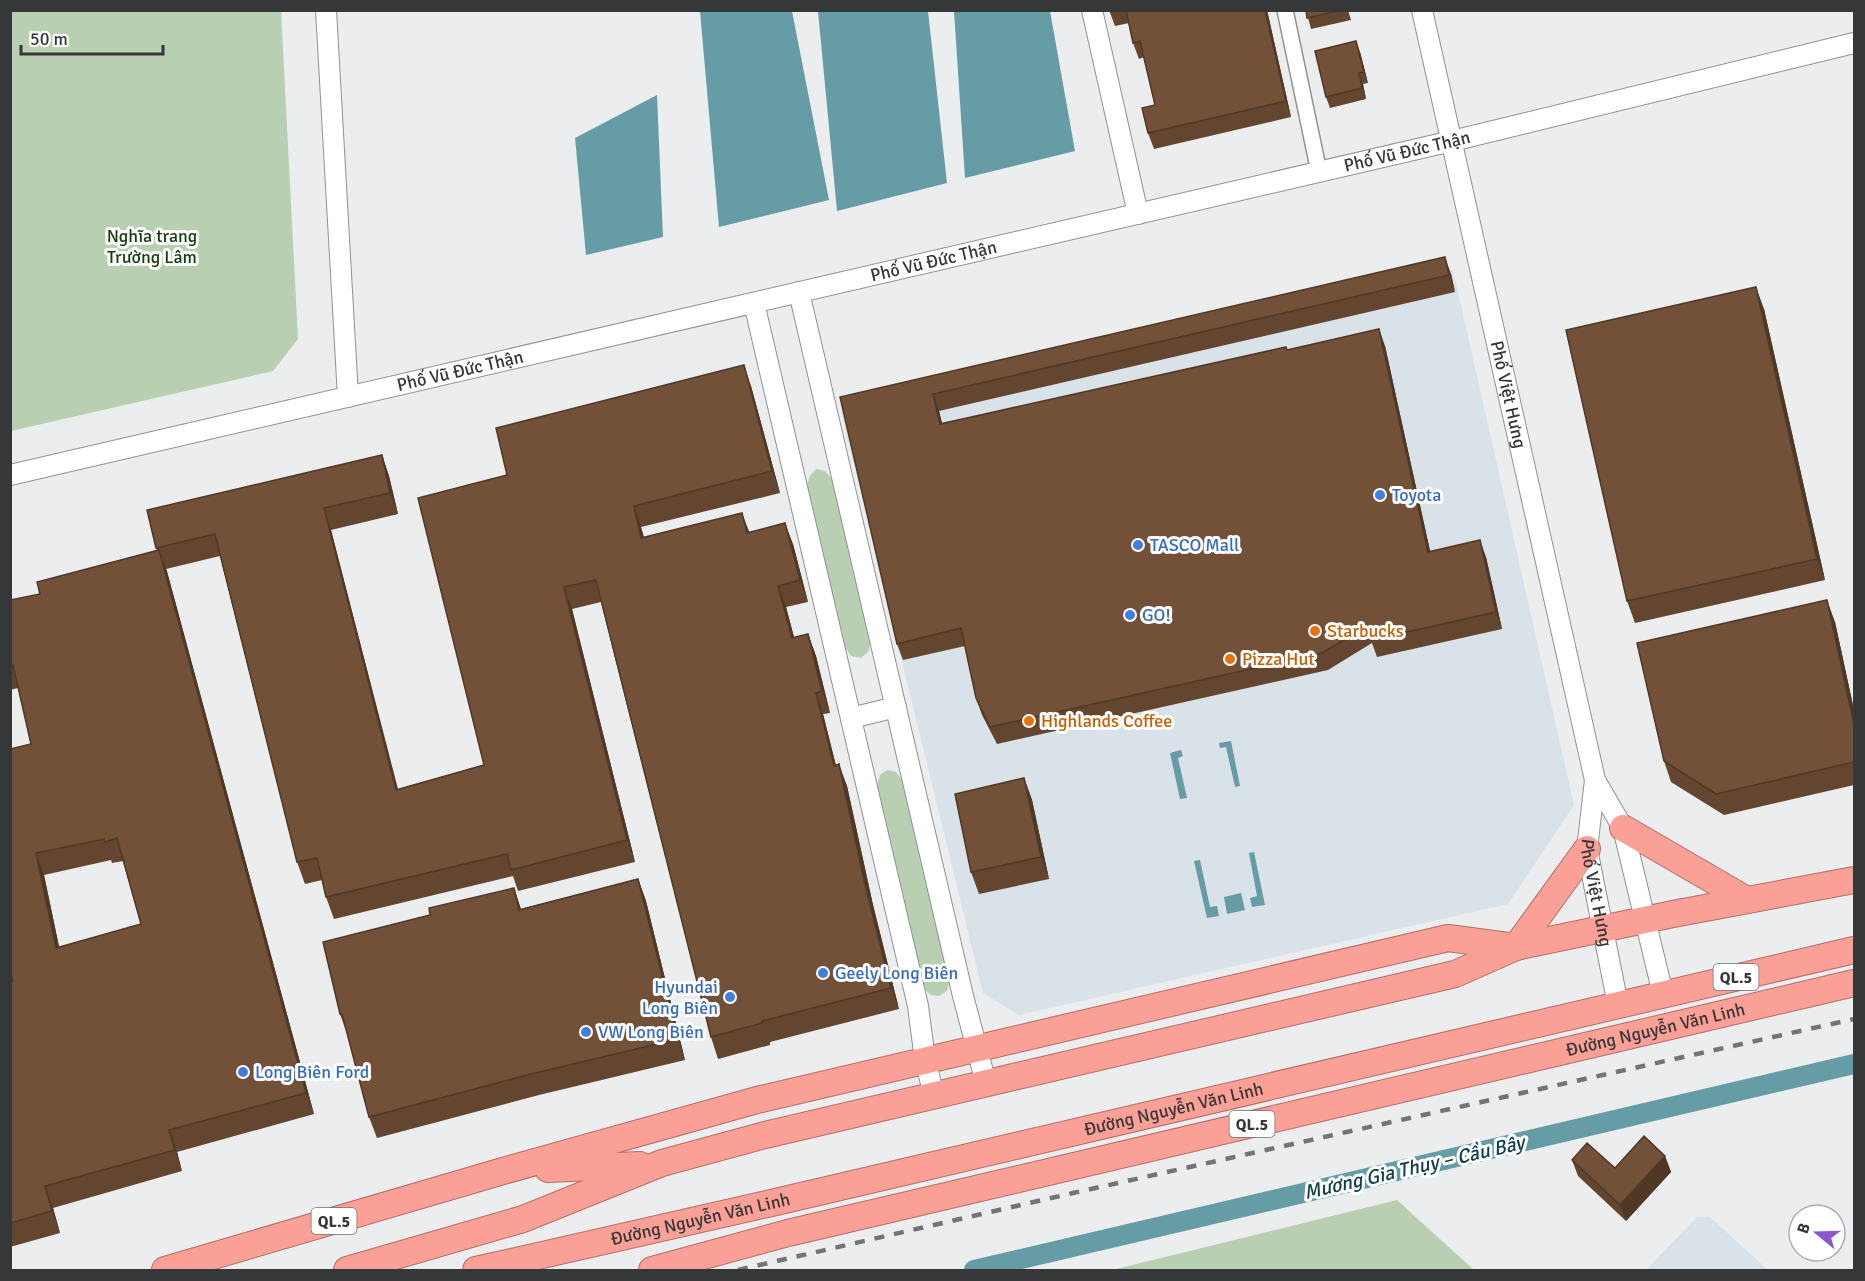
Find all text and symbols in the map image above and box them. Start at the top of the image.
scale bar [21,18,164,56]
text: 50 m [30,28,68,50]
street label: Phố Vũ Đức Thận [1342,126,1472,177]
park label: Nghĩa trang Trường Lâm [107,225,197,268]
street label: Phố Vũ Đức Thận [868,236,999,286]
street label: Phố Việt Hưng [1486,339,1531,450]
street label: Phố Vũ Đức Thận [395,345,525,396]
place label: Toyota [1392,484,1441,506]
marker: Toyota [1373,488,1387,502]
place label: TASCO Mall [1150,534,1239,556]
marker: TASCO Mall [1131,538,1145,552]
place label: GO! [1142,604,1171,626]
marker: GO! [1123,608,1137,622]
place label: Starbucks [1327,620,1404,642]
marker: Starbucks [1308,624,1322,638]
place label: Pizza Hut [1242,648,1315,670]
marker: Pizza Hut [1223,652,1237,666]
place label: Highlands Coffee [1041,710,1172,732]
marker: Highlands Coffee [1022,714,1036,728]
street label: Phố Việt Hưng [1576,838,1617,949]
place label: Geely Long Biên [835,962,958,984]
road number: QL.5 [1714,964,1758,990]
marker: Geely Long Biên [816,966,830,980]
place label: Hyundai Long Biên [642,976,718,1019]
marker: Hyundai Long Biên [723,990,737,1004]
street label: Đường Nguyễn Văn Linh [1564,998,1747,1061]
place label: VW Long Biên [598,1021,704,1043]
marker: VW Long Biên [579,1025,593,1039]
place label: Long Biên Ford [255,1061,369,1083]
marker: Long Biên Ford [236,1065,250,1079]
street label: Đường Nguyễn Văn Linh [1082,1077,1265,1141]
road number: QL.5 [1230,1111,1274,1137]
water label: Mương Gia Thụy – Cầu Bây [1301,1129,1529,1205]
street label: Đường Nguyễn Văn Linh [608,1188,792,1250]
north arrow [1787,1203,1847,1263]
road number: QL.5 [312,1208,356,1234]
text: B [1793,1220,1815,1236]

